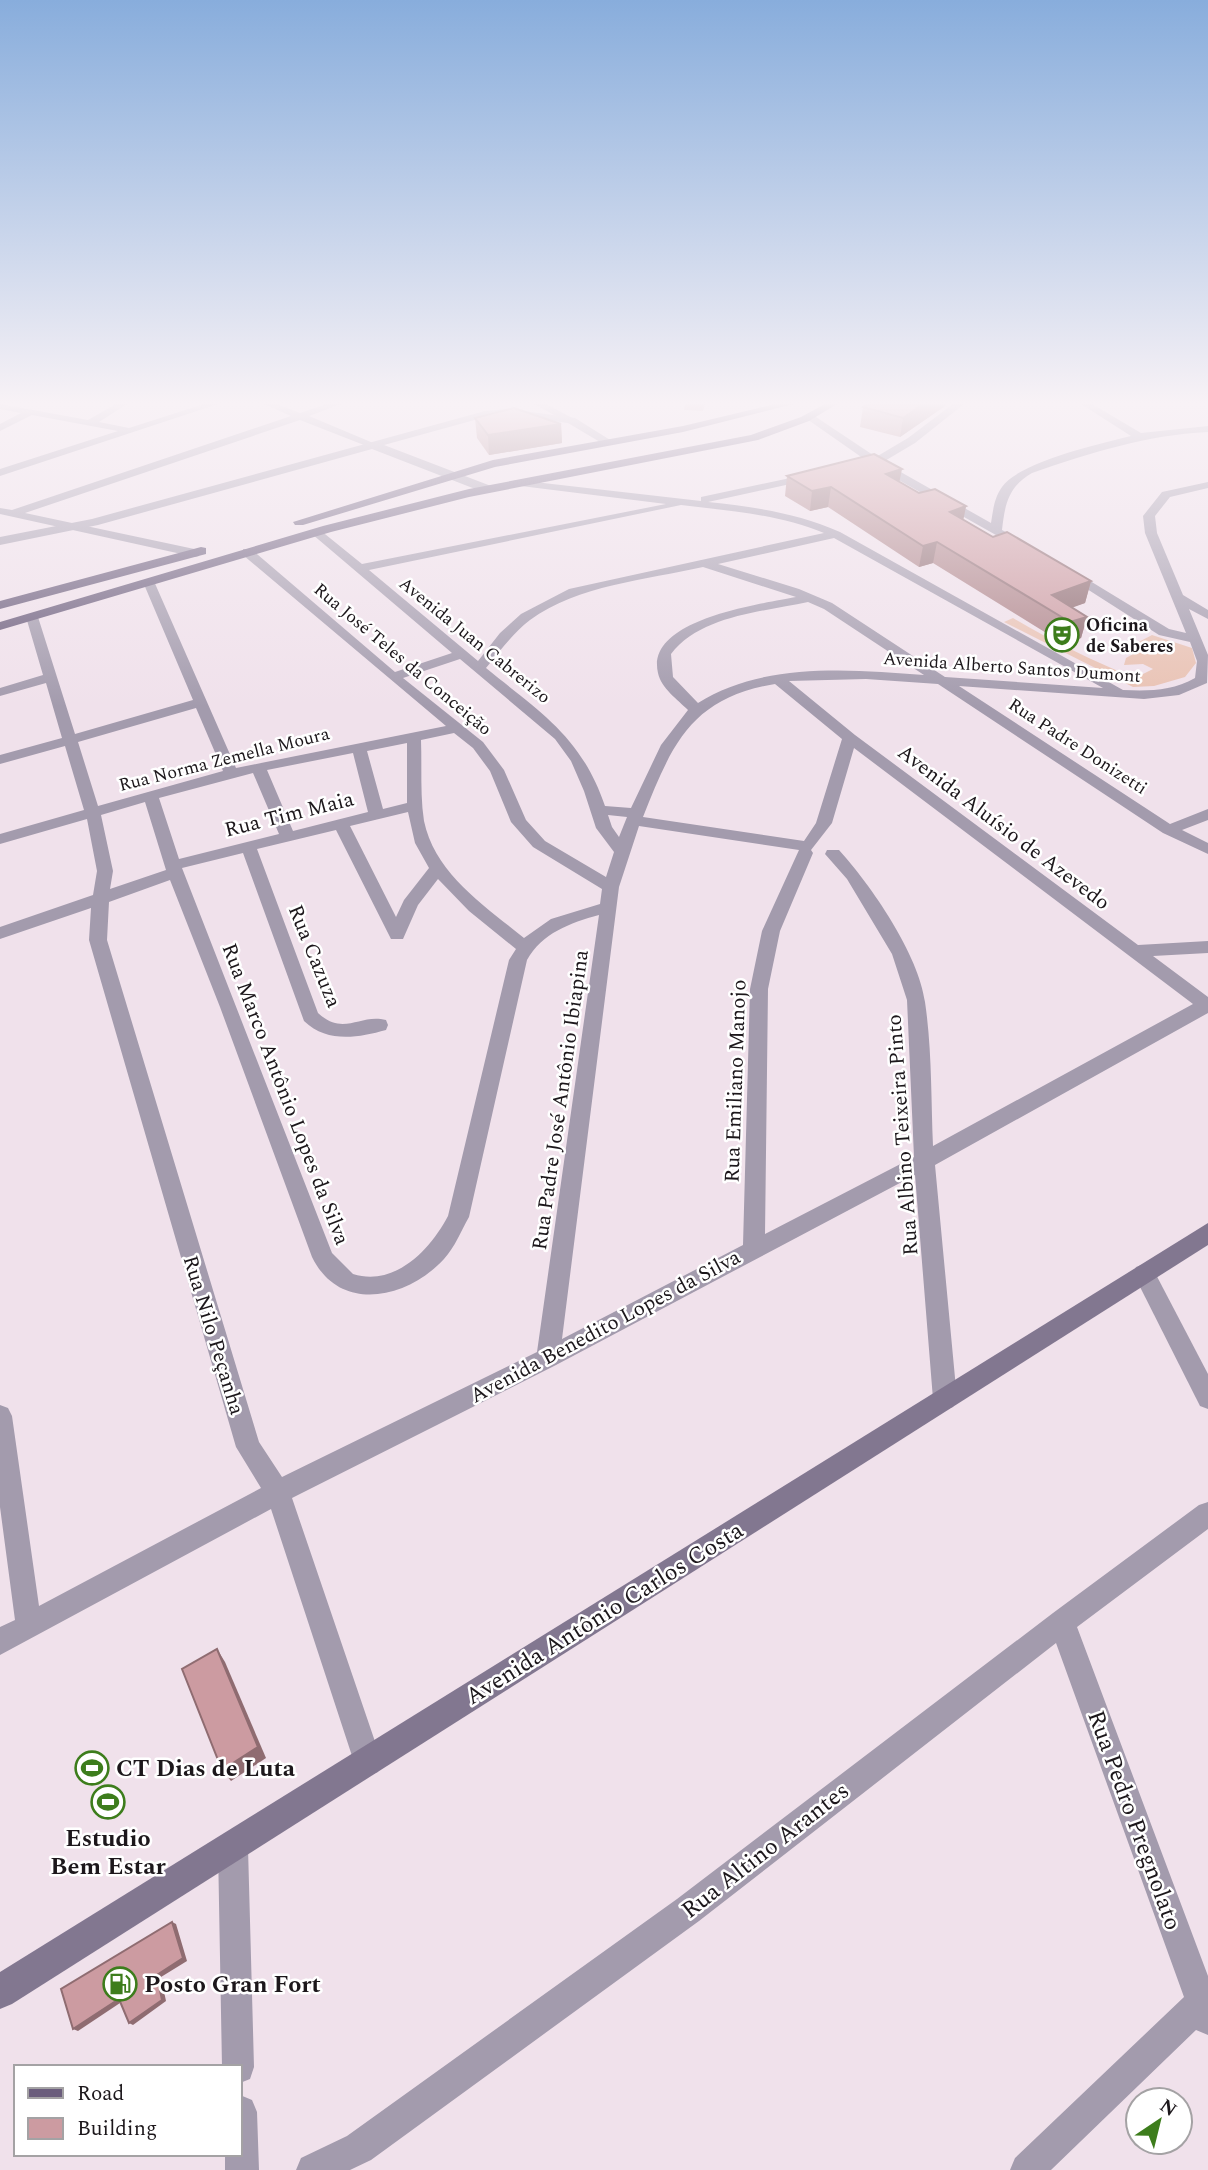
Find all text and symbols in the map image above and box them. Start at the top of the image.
street label: Avenida Juan Cabrerizo [393,570,557,710]
street label: Rua José Teles da Conceição [308,577,498,742]
place label: Oficina de Saberes [1086,612,1174,660]
theatre icon: Oficina de Saberes [1043,616,1081,654]
street label: Avenida Alberto Santos Dumont [882,645,1142,690]
street label: Rua Padre Donizetti [1003,691,1153,802]
street label: Rua Norma Zemella Moura [116,720,333,799]
street label: Avenida Aluísio de Azevedo [890,737,1117,919]
street label: Rua Tim Maia [221,783,358,847]
street label: Rua Cazuza [279,900,350,1013]
street label: Rua Marco Antônio Lopes da Silva [213,939,358,1251]
street label: Rua Padre José Antônio Ibiapina [524,947,598,1252]
street label: Rua Emiliano Manojo [716,979,756,1183]
street label: Rua Albino Teixeira Pinto [879,1013,927,1257]
street label: Avenida Benedito Lopes da Silva [464,1241,747,1412]
street label: Rua Nilo Peçanha [174,1252,253,1420]
street label: Avenida Antônio Carlos Costa [458,1513,751,1714]
street label: Rua Pedro Pregnolato [1078,1705,1191,1935]
sports icon: CT Dias de Luta [73,1749,111,1787]
place label: CT Dias de Luta [116,1751,296,1787]
street label: Rua Altino Arantes [674,1774,857,1928]
sports icon: Estudio Bem Estar [89,1783,127,1821]
place label: Estudio Bem Estar [50,1821,167,1885]
fuel station icon: Posto Gran Fort [101,1965,139,2003]
place label: Posto Gran Fort [144,1967,321,2003]
legend [14,2065,242,2156]
text: Road [77,2078,124,2110]
north arrow [1124,2086,1194,2156]
text: N [1153,2092,1183,2125]
text: Building [77,2113,157,2145]

